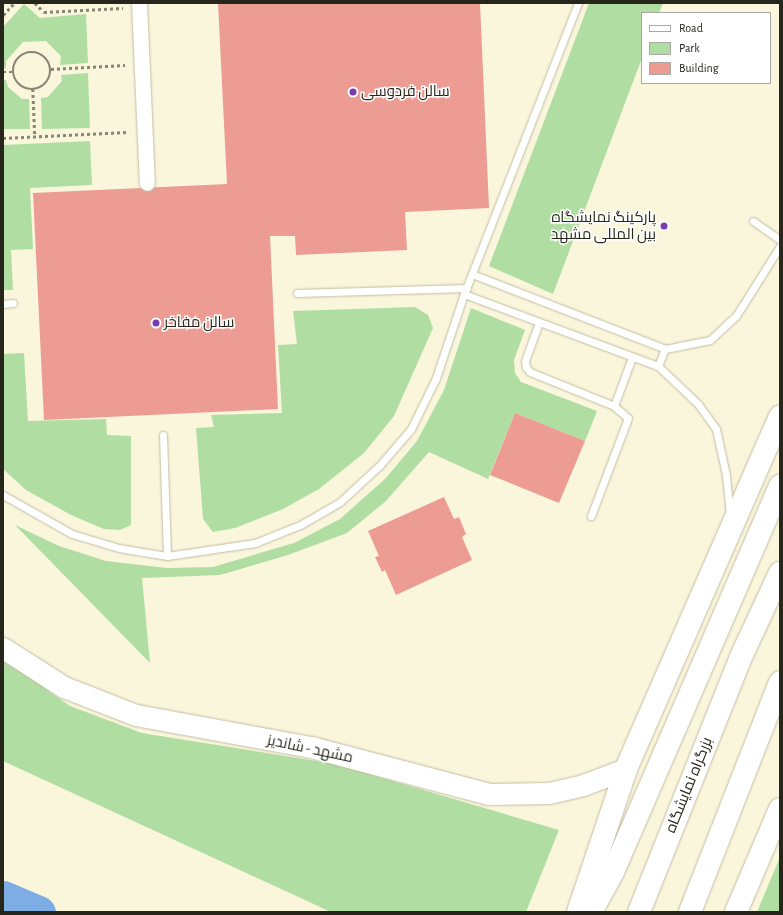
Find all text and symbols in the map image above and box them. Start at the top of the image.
legend [641,12,771,84]
text: Road [679,22,703,34]
text: Park [679,42,700,54]
text: Building [679,62,719,74]
place label: سالن فردوسی [361,83,450,101]
marker: سالن فردوسی [348,87,358,97]
place label: پارکینگ نمایشگاه بین المللی مشهد [551,208,656,243]
marker: پارکینگ نمایشگاه بین المللی مشهد [659,221,669,231]
place label: سالن مفاخر [164,314,234,332]
marker: سالن مفاخر [151,318,161,328]
street label: مشهد - شاندیز [265,731,355,767]
street label: بزرگراه نمایشگاه [662,735,716,835]

